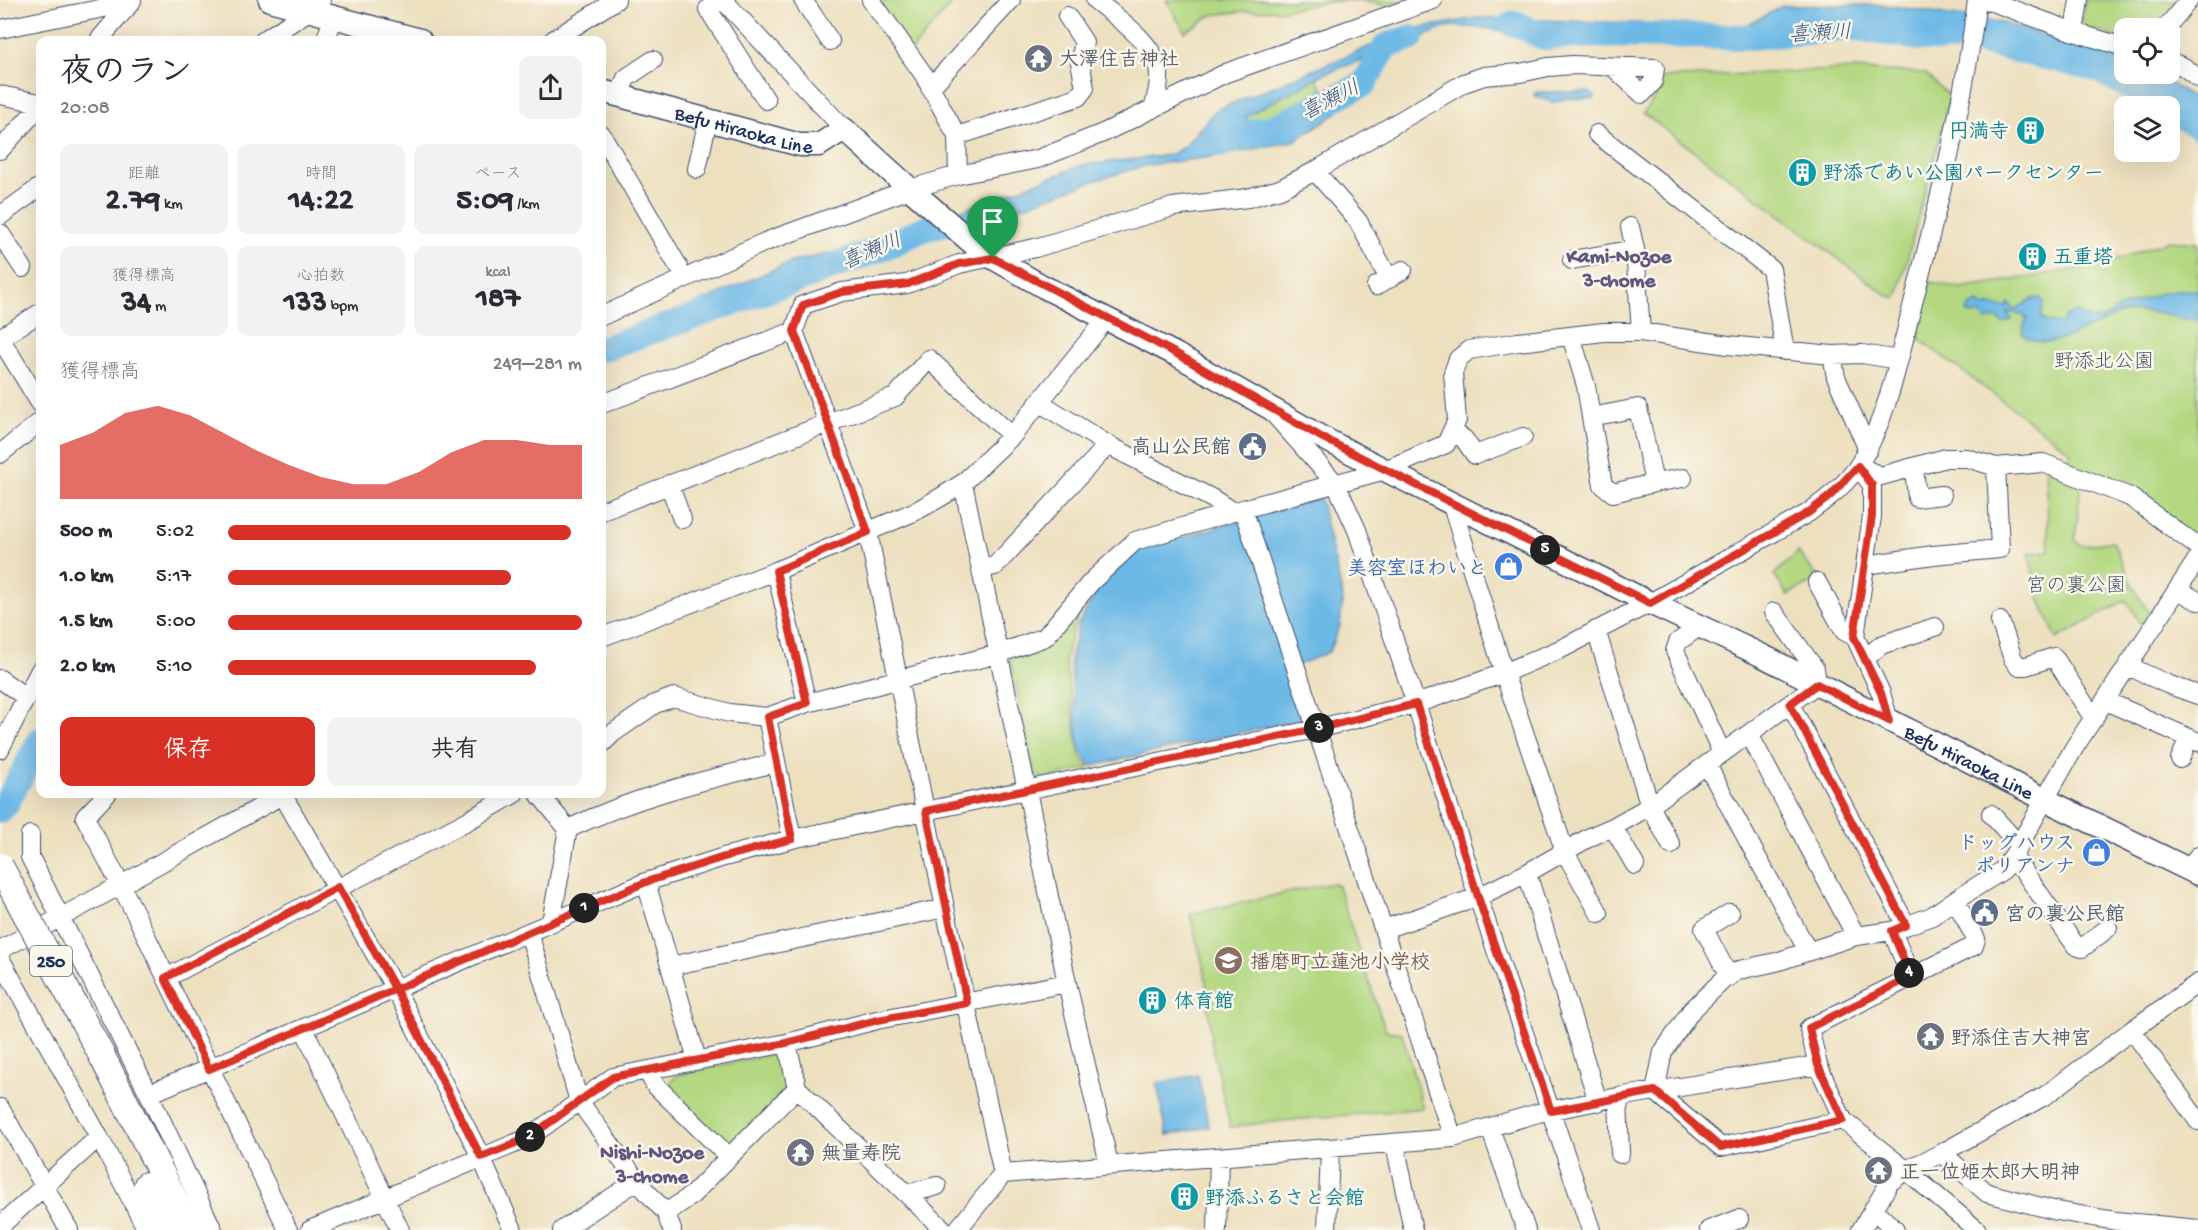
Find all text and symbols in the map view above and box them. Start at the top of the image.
map controls [2114,18,2180,162]
button: locate [2114,18,2180,84]
water label: 喜瀬川 [1788,19,1852,50]
temple icon: 大澤住吉神社 [1022,42,1054,74]
place label: 大澤住吉神社 [1059,48,1179,73]
text: 夜のラン [60,56,192,94]
button: share [519,56,582,119]
water label: 喜瀬川 [1297,75,1365,128]
button: layers [2114,96,2180,162]
text: 20:08 [60,98,110,121]
street label: Befu Hiraoka Line [671,103,813,160]
building icon: 円満寺 [2014,114,2046,146]
place label: 円満寺 [1949,120,2009,145]
building icon: 野添であい公園パークセンター [1786,156,1818,188]
place label: 野添であい公園パークセンター [1823,162,2104,187]
text: 距離 [128,166,160,185]
text: 時間 [305,166,337,185]
text: ペース [474,166,522,185]
text: 2.79 [105,185,160,220]
text: 14:22 [288,185,354,220]
text: 5:09 [456,185,514,220]
text: km [160,196,183,215]
text: /km [514,196,540,215]
pin [967,196,1018,258]
icon: arrive [976,205,1009,238]
water label: 喜瀬川 [838,228,906,277]
building icon: 五重塔 [2016,240,2048,272]
district label: Kami-Nozoe 3-chome [1566,246,1673,295]
place label: 五重塔 [2053,246,2113,271]
text: kcal [486,264,510,283]
text: 獲得標高 [112,268,176,287]
text: 心拍数 [297,268,345,287]
text: 187 [476,283,520,318]
text: 34 [122,287,151,322]
text: 133 [284,287,327,322]
text: m [151,298,166,317]
text: bpm [327,298,358,317]
park label: 野添北公園 [2054,351,2154,375]
text: 249–281 m [493,354,582,377]
text: 獲得標高 [60,362,140,385]
public building icon: 高山公民館 [1236,430,1268,462]
place label: 高山公民館 [1131,436,1231,461]
text: 500 m [60,521,112,544]
text: 5:02 [156,521,194,544]
pin: 5 [1530,535,1560,565]
text: 5 [1541,540,1549,559]
shop icon: 美容室ほわいと [1492,551,1524,583]
place label: 美容室ほわいと [1347,557,1487,582]
text: 1.0 km [60,566,114,589]
text: 5:17 [156,566,191,589]
park label: 宮の裏公園 [2026,574,2126,599]
text: 1.5 km [60,611,113,634]
text: 5:00 [156,611,196,634]
text: 2.0 km [60,656,115,679]
text: 5:10 [156,656,192,679]
pin: 3 [1304,713,1334,743]
button: 保存 [60,717,315,786]
button: 共有 [327,717,582,786]
text: 3 [1315,718,1323,737]
street label: Befu Hiraoka Line [1899,721,2037,807]
place label: ドッグハウス ポリアンナ [1957,832,2075,880]
shop icon: ドッグハウス ポリアンナ [2080,837,2112,869]
pin: 1 [569,893,599,923]
public building icon: 宮の裏公民館 [1968,897,2000,929]
text: 1 [581,898,587,917]
place label: 宮の裏公民館 [2005,903,2125,928]
school or university icon: 播磨町立蓮池小学校 [1213,945,1245,977]
road number: 250 [30,946,72,976]
place label: 播磨町立蓮池小学校 [1250,951,1430,976]
pin: 4 [1894,958,1924,988]
text: 4 [1905,963,1913,982]
building icon: 体育館 [1137,984,1169,1016]
place label: 体育館 [1174,990,1234,1015]
temple icon: 野添住吉大神宮 [1914,1021,1946,1053]
place label: 野添住吉大神宮 [1951,1027,2091,1052]
pin: 2 [515,1122,545,1152]
text: 2 [526,1127,534,1146]
temple icon: 無量寿院 [784,1136,816,1168]
district label: Nishi-Nozoe 3-chome [600,1142,705,1191]
place label: 無量寿院 [821,1142,901,1167]
temple icon: 正一位姫太郎大明神 [1863,1155,1895,1187]
place label: 正一位姫太郎大明神 [1900,1161,2080,1186]
building icon: 野添ふるさと会館 [1168,1181,1200,1213]
place label: 野添ふるさと会館 [1205,1187,1365,1212]

